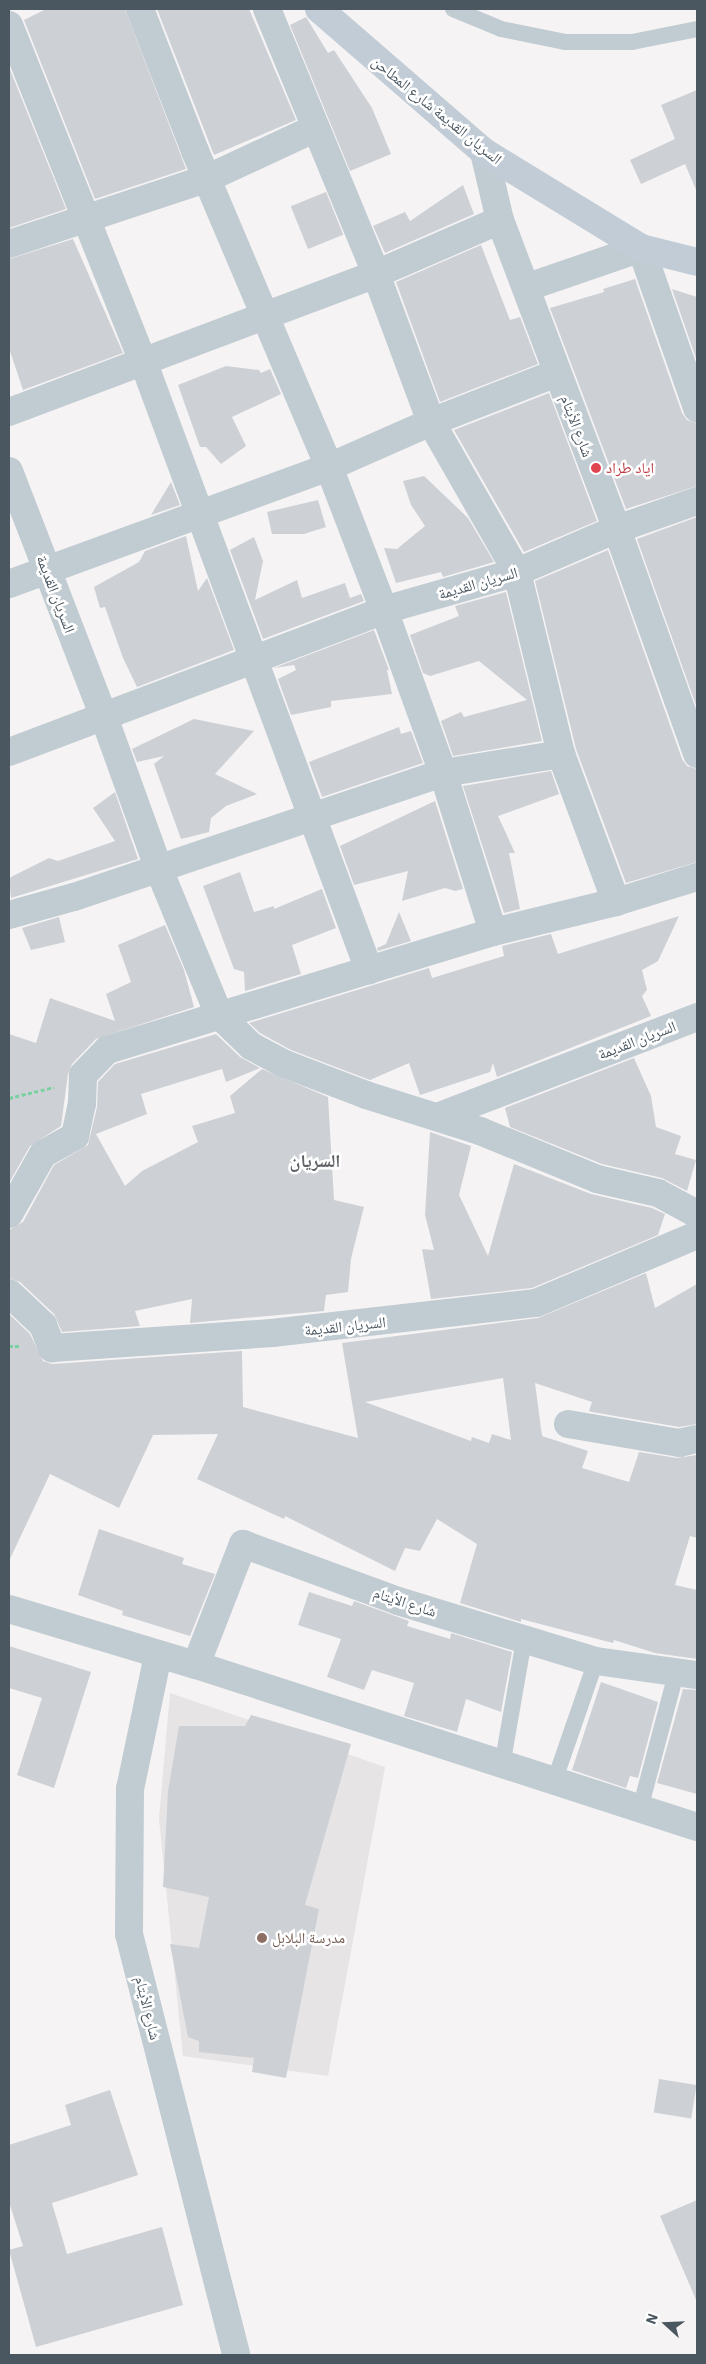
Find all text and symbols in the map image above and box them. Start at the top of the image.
street label: السريان القديمة شارع المطاحن [368,52,506,168]
street label: شارع الأيتام [557,392,597,460]
place label: اياد طراد [606,459,654,477]
marker: اياد طراد [590,462,602,474]
street label: السريان القديمة [33,553,79,635]
street label: السريان القديمة [436,563,520,603]
street label: السريان القديمة [596,1017,678,1063]
district label: السريان [290,1150,340,1172]
street label: السريان القديمة [303,1313,387,1339]
street label: شارع الأيتام [371,1583,439,1621]
place label: مدرسة البلابل [272,1929,345,1947]
marker: مدرسة البلابل [256,1932,268,1944]
street label: شارع الأيتام [131,1974,165,2042]
north arrow [641,2299,691,2349]
text: N [642,2311,662,2327]

